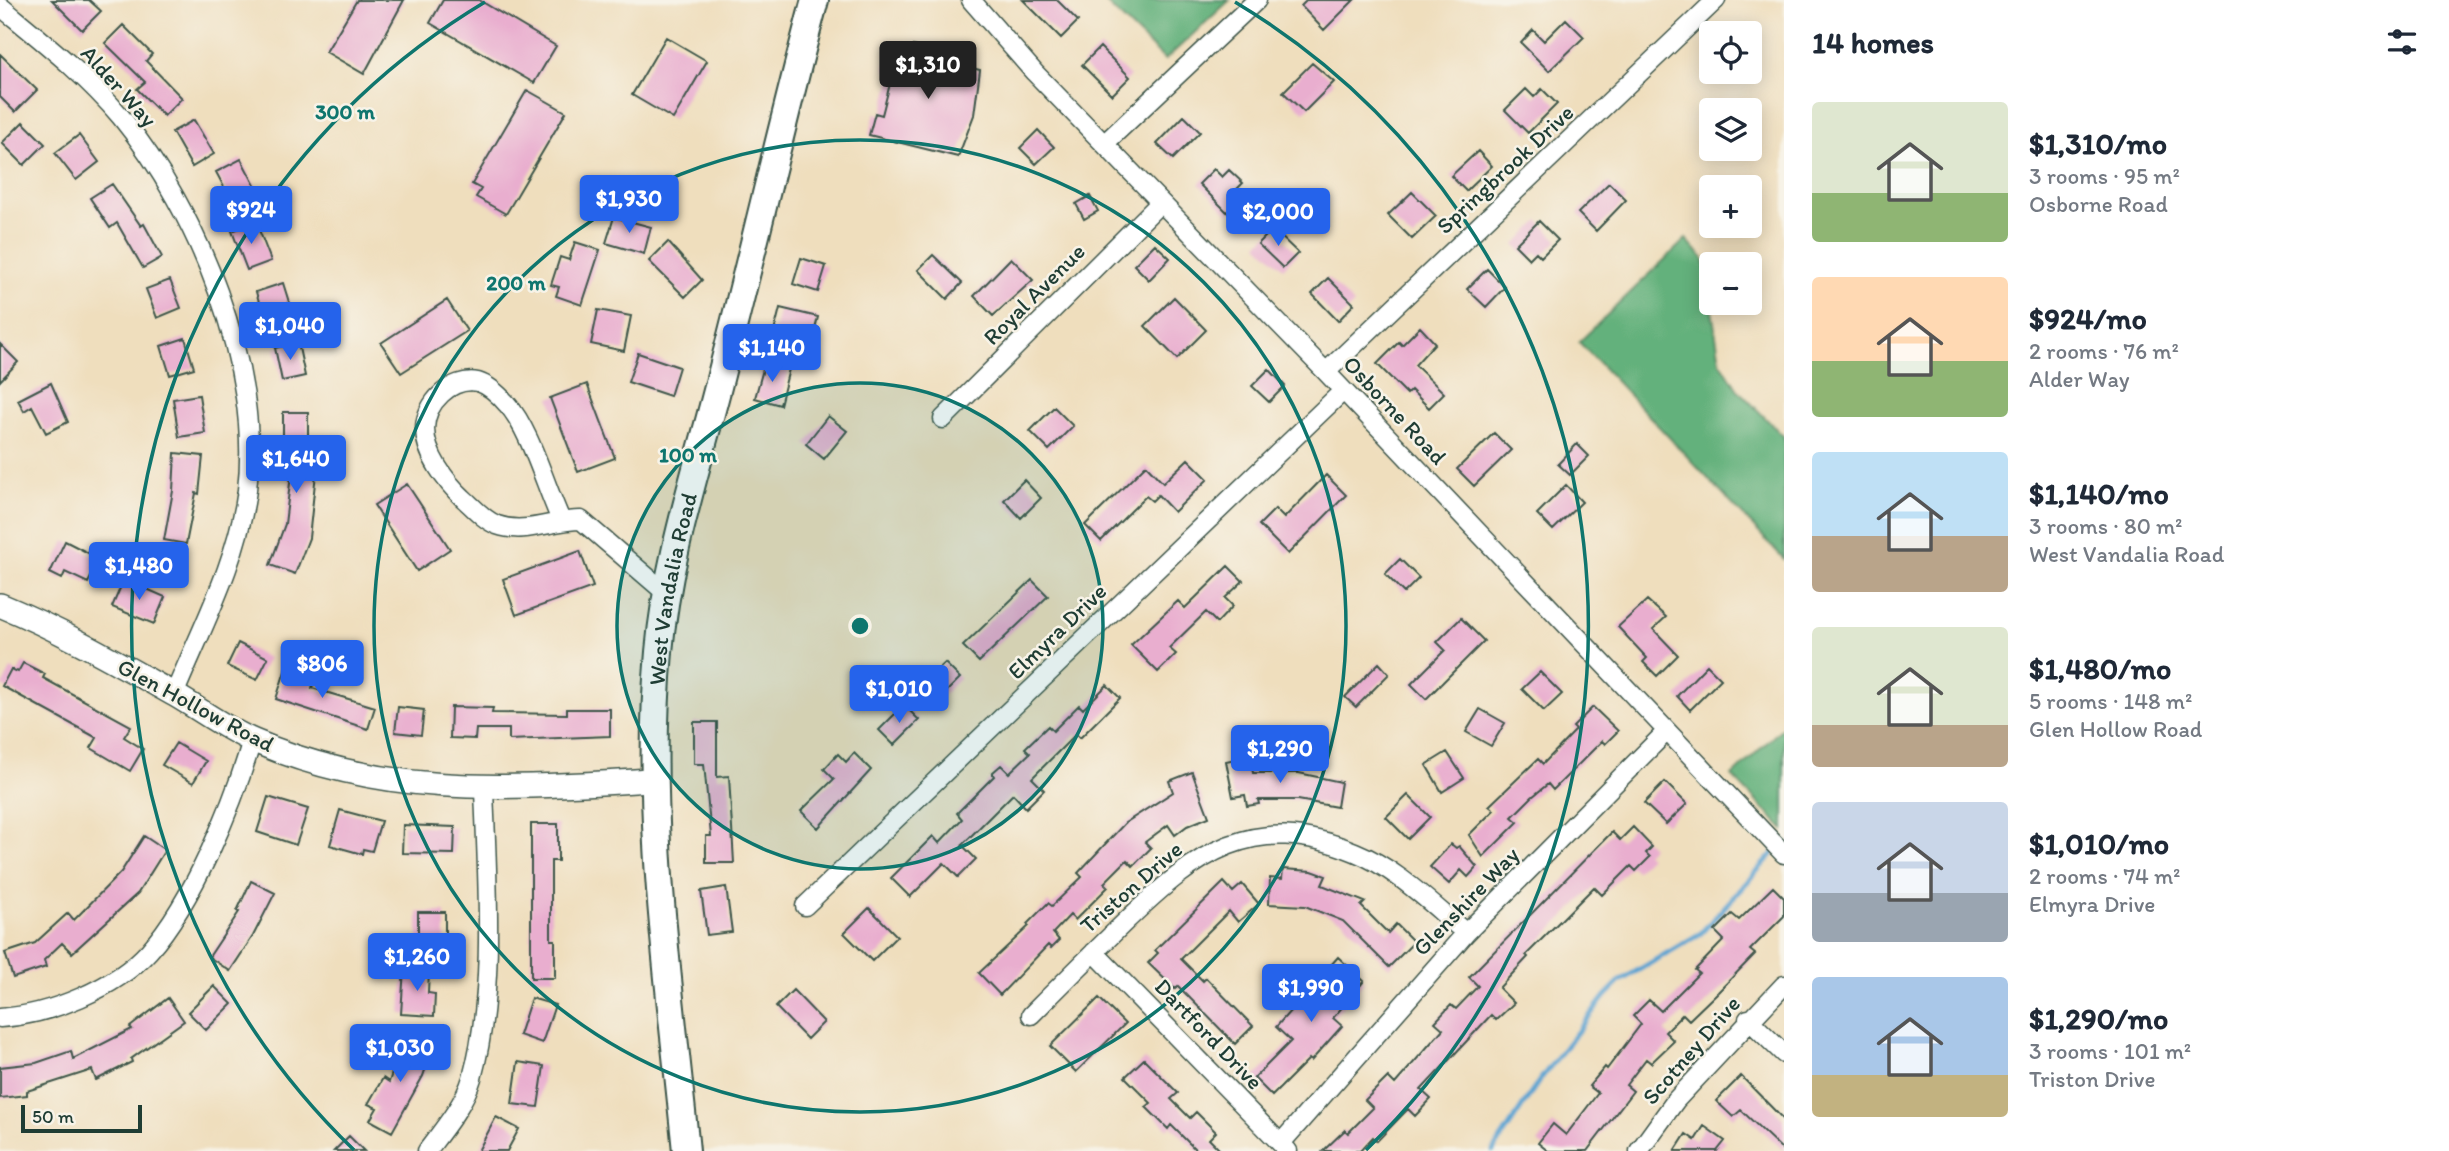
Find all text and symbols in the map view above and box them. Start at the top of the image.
map controls [1699,21,1762,315]
button: locate [1699,21,1762,84]
icon: filters [2383,23,2421,61]
text: 14 homes [1812,24,1934,61]
street label: Alder Way [75,39,163,133]
pin: $1,310 [871,42,985,101]
text: $1,310 [895,50,961,78]
street label: Springbrook Drive [1431,98,1579,240]
button: layers [1699,98,1762,161]
text: 300 m [315,99,375,124]
text: $1,310/mo [2029,125,2167,162]
icon: home [1868,130,1952,214]
text: 3 rooms · 95 m² [2029,162,2180,190]
button: + [1699,175,1762,238]
pin: $1,930 [572,176,686,235]
text: $1,930 [596,184,662,212]
pin: $924 [210,187,292,246]
pin: $2,000 [1221,188,1335,248]
text: Osborne Road [2029,190,2168,218]
text: $924 [226,195,276,223]
text: $2,000 [1242,197,1314,225]
street label: Royal Avenue [977,237,1091,351]
button: − [1699,252,1762,315]
text: 200 m [486,270,546,295]
text: $924/mo [2029,300,2147,337]
pin: $1,040 [233,302,347,362]
icon: home [1868,305,1952,389]
text: $1,040 [255,311,325,339]
pin: $1,140 [715,324,829,384]
text: $1,140 [739,333,805,361]
text: 2 rooms · 76 m² [2029,337,2179,365]
street label: Osborne Road [1337,350,1453,470]
text: Alder Way [2029,365,2130,393]
pin: $1,640 [239,435,353,495]
text: 100 m [659,442,717,467]
text: $1,640 [262,444,330,472]
text: $1,140/mo [2029,475,2169,512]
icon: home [1868,480,1952,564]
street label: West Vandalia Road [643,489,703,686]
text: 3 rooms · 80 m² [2029,512,2183,540]
text: West Vandalia Road [2029,540,2225,568]
pin: $1,480 [82,542,196,602]
text: $1,480 [105,551,173,579]
street label: Elmyra Drive [1002,577,1112,685]
centre of rings [848,614,872,638]
pin: $806 [281,640,363,700]
text: $806 [297,649,347,677]
text: $1,480/mo [2029,650,2171,687]
street label: Glen Hollow Road [113,652,279,758]
icon: home [1868,655,1952,739]
pin: $1,010 [842,666,956,725]
text: $1,010 [866,674,932,702]
text: 5 rooms · 148 m² [2029,687,2192,715]
text: Glen Hollow Road [2029,715,2202,743]
pin: $1,290 [1223,726,1337,785]
text: $1,290 [1247,734,1313,762]
text: $1,010/mo [2029,825,2169,862]
icon: home [1868,830,1952,914]
street label: Triston Drive [1074,835,1188,939]
street label: Glenshire Way [1407,841,1525,961]
text: 2 rooms · 74 m² [2029,862,2181,890]
text: Elmyra Drive [2029,890,2155,918]
pin: $1,260 [360,934,474,993]
text: $1,260 [384,942,450,970]
pin: $1,990 [1254,964,1368,1024]
street label: Dartford Drive [1149,973,1269,1095]
text: $1,990 [1278,973,1344,1001]
street label: Scotney Drive [1636,990,1746,1110]
text: $1,290/mo [2029,1000,2168,1037]
icon: home [1868,1005,1952,1089]
pin: $1,030 [343,1024,457,1084]
text: $1,030 [366,1033,434,1061]
text: 3 rooms · 101 m² [2029,1037,2191,1065]
text: Triston Drive [2029,1065,2155,1093]
scale bar [21,1102,142,1134]
text: 50 m [32,1105,74,1128]

